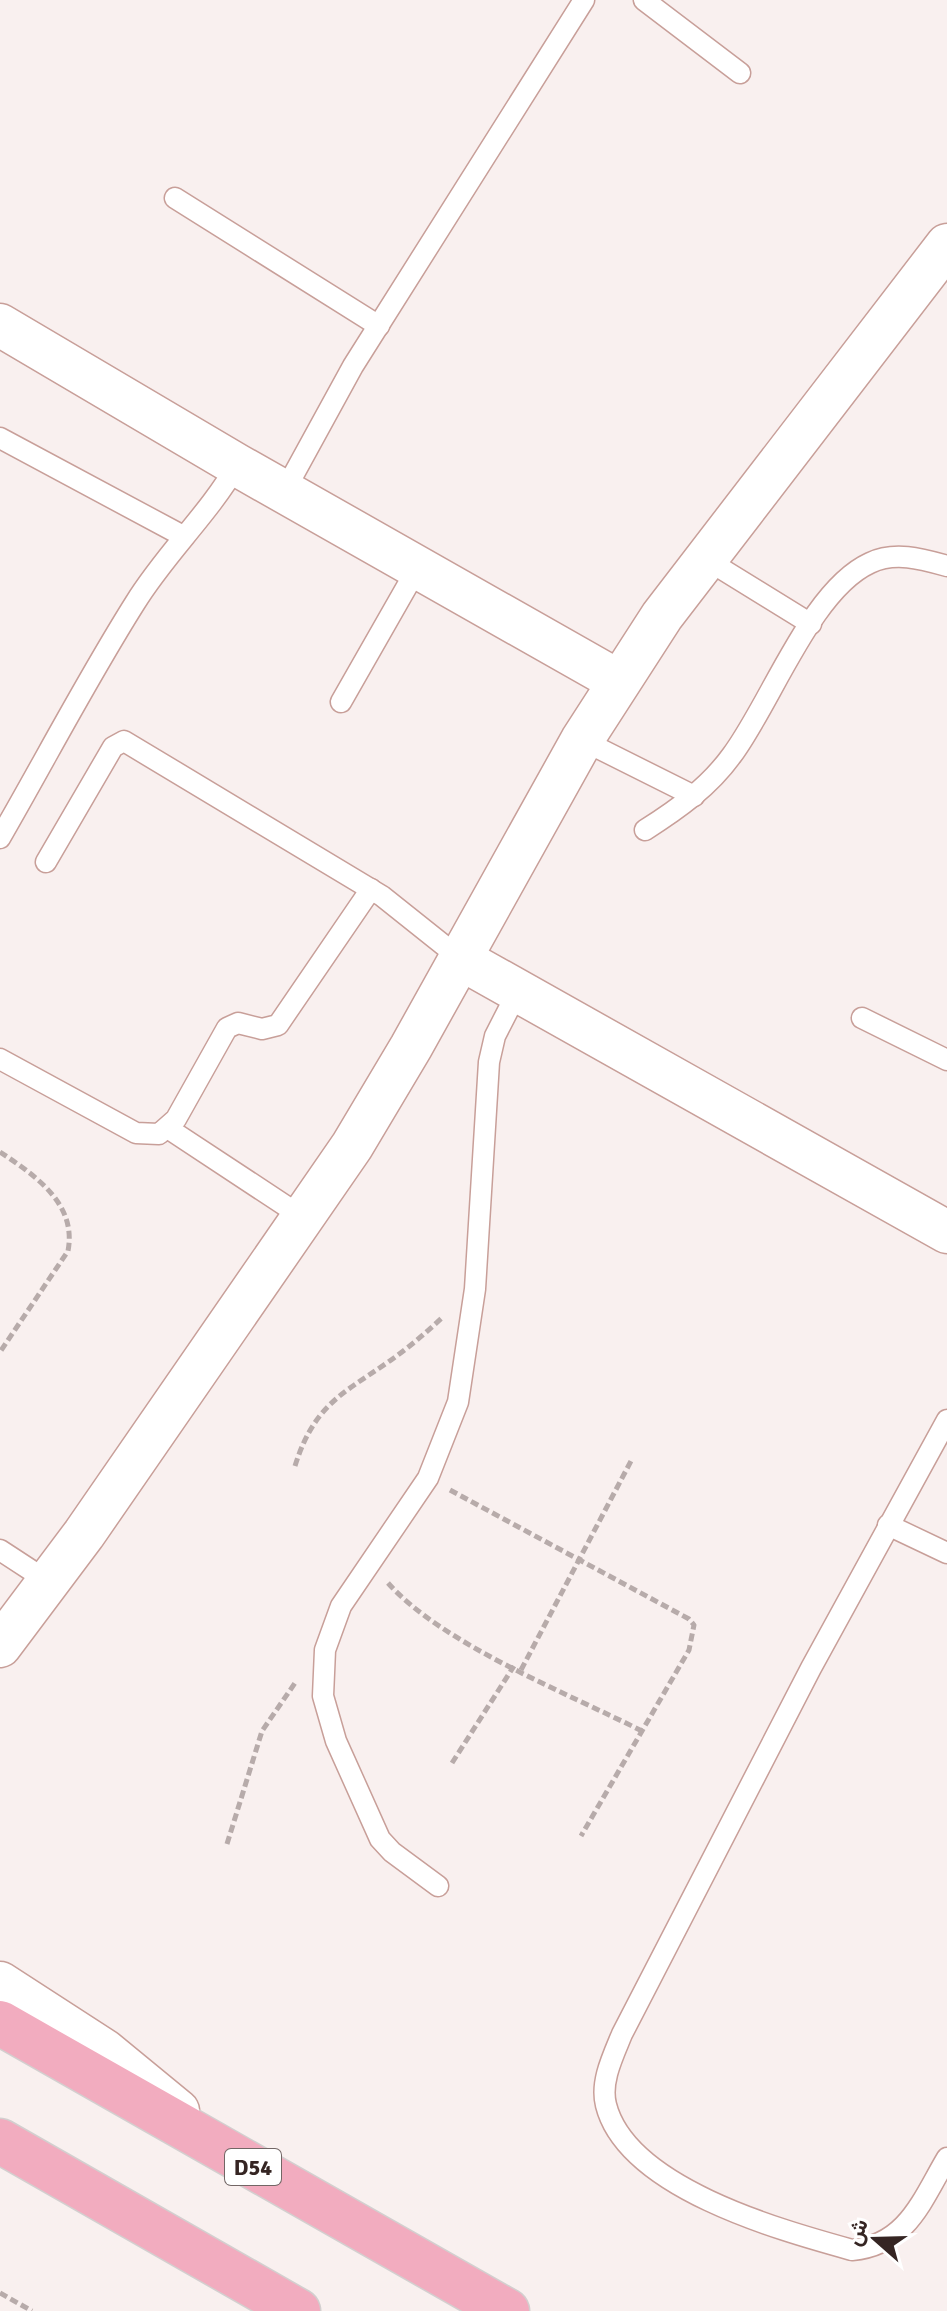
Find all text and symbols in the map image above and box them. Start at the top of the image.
road number: D54 [225,2149,281,2185]
north arrow [835,2199,915,2279]
text: ش [839,2215,874,2249]

